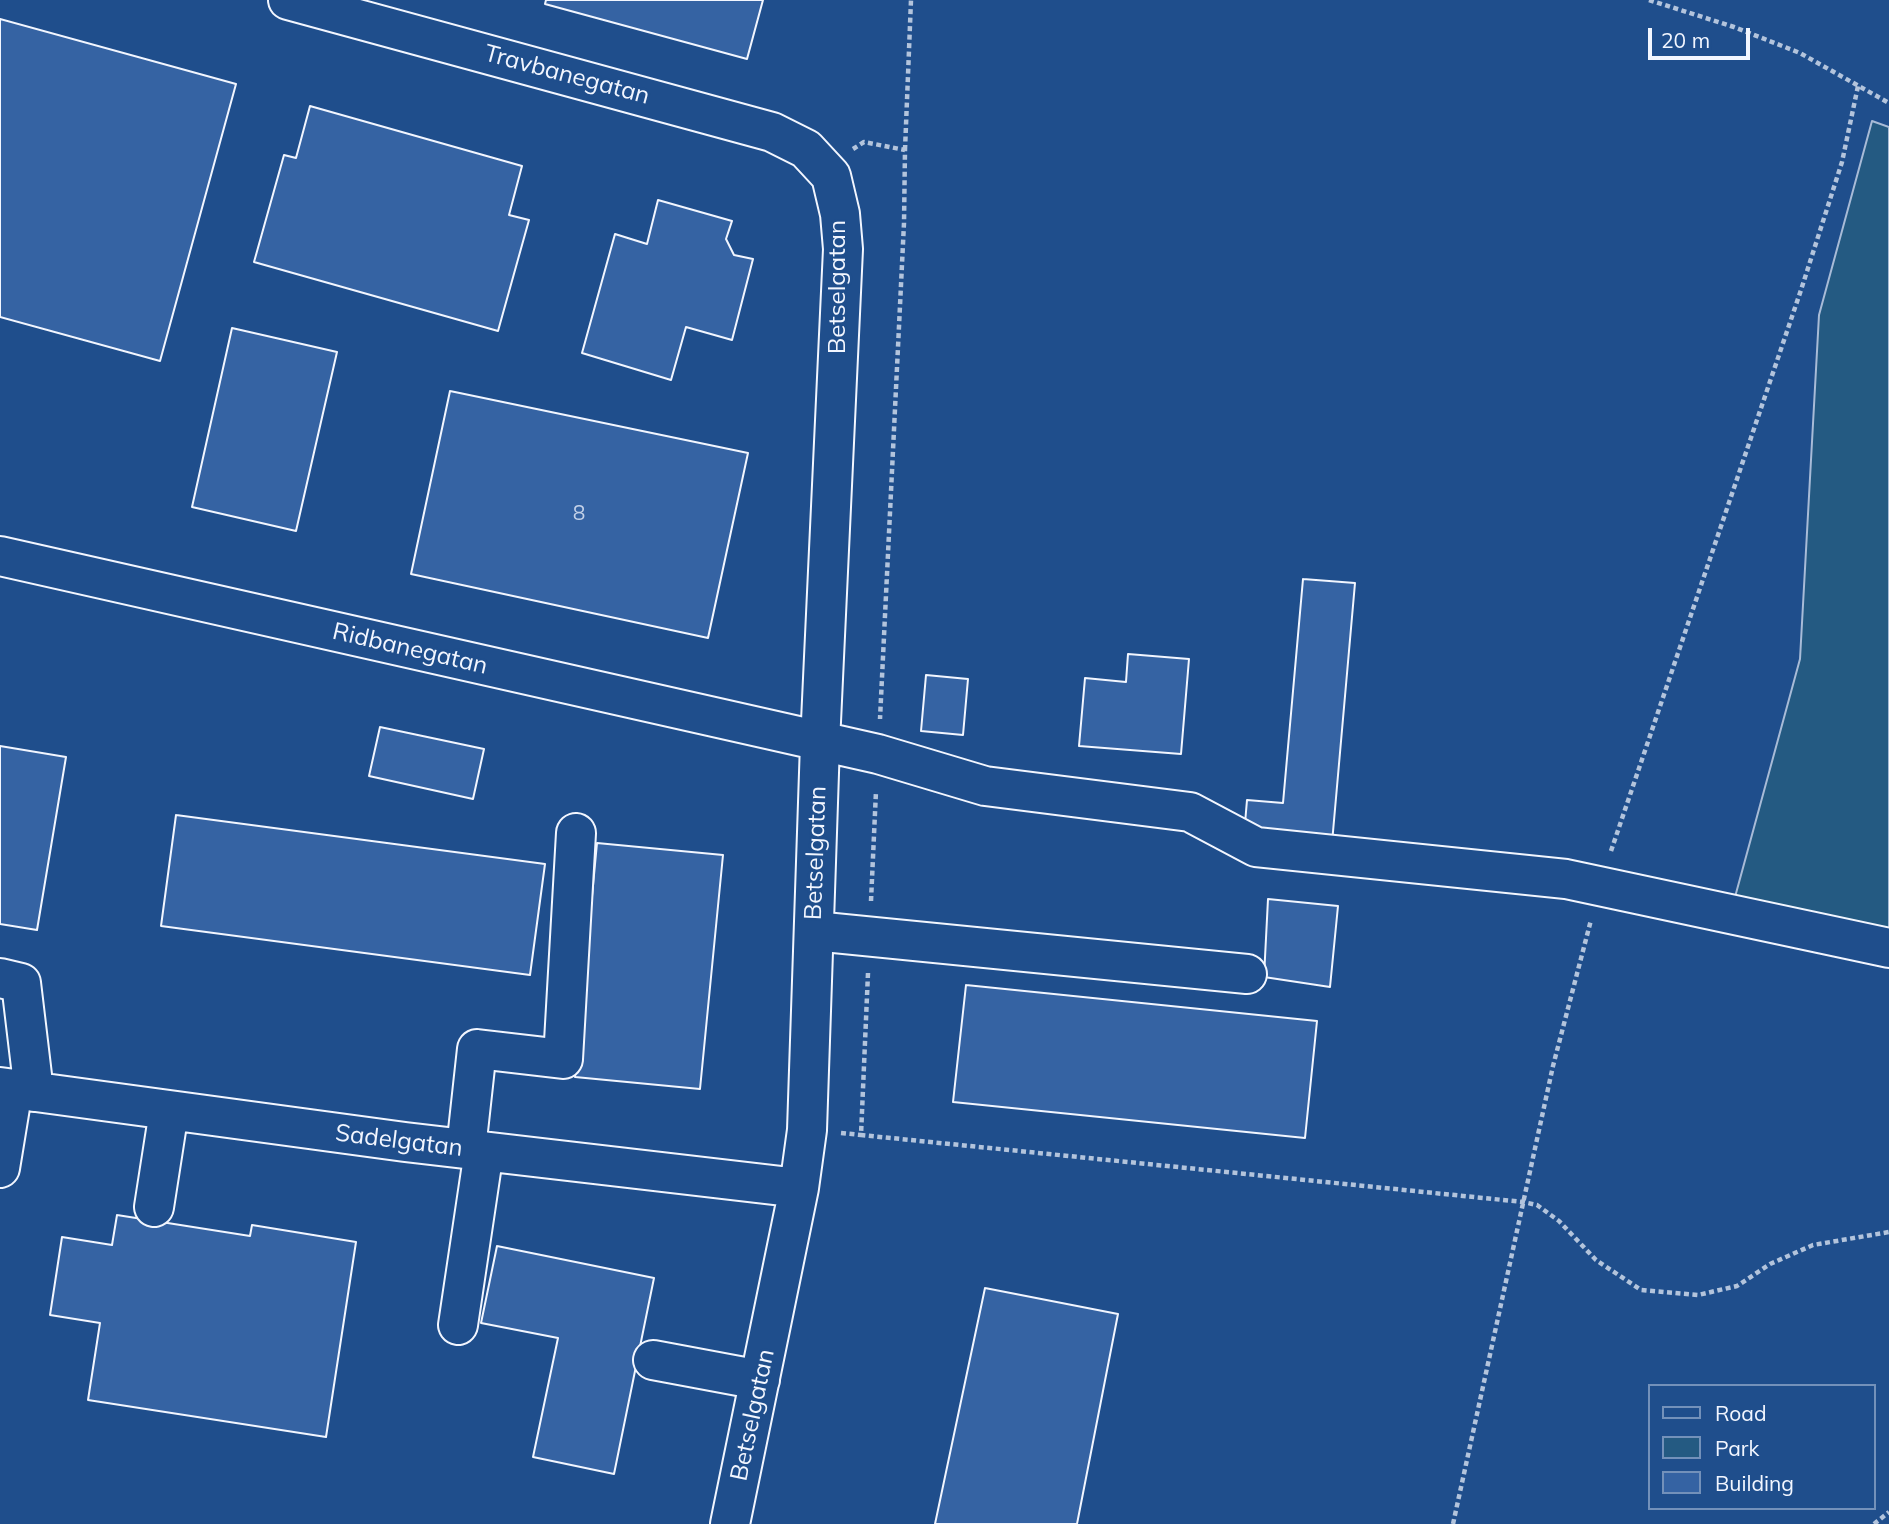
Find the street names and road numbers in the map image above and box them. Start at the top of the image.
street label: Travbanegatan [481,39,653,111]
street label: Betselgatan [824,220,852,354]
street label: Ridbanegatan [330,617,490,681]
street label: Betselgatan [799,785,833,921]
street label: Sadelgatan [334,1119,464,1163]
street label: Betselgatan [725,1346,781,1484]

